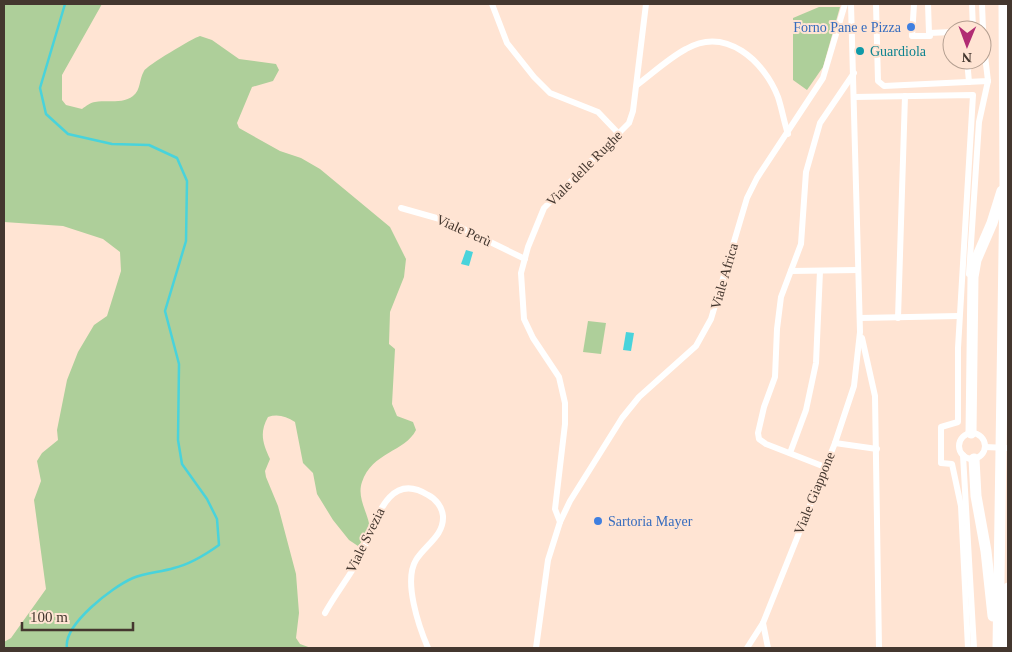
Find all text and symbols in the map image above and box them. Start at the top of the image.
place label: Forno Pane e Pizza [793,20,902,35]
north arrow [942,20,992,70]
marker: Forno Pane e Pizza [905,21,917,33]
place label: Guardiola [870,44,927,59]
marker: Guardiola [854,45,866,57]
text: N [962,50,972,65]
street label: Viale delle Rughe [544,128,625,209]
street label: Viale Perù [434,212,494,249]
street label: Viale Africa [708,241,741,311]
street label: Viale Giappone [791,450,838,537]
street label: Viale Svezia [343,505,388,575]
place label: Sartoria Mayer [608,514,693,529]
marker: Sartoria Mayer [592,515,604,527]
scale bar [22,600,134,632]
text: 100 m [30,609,68,625]

